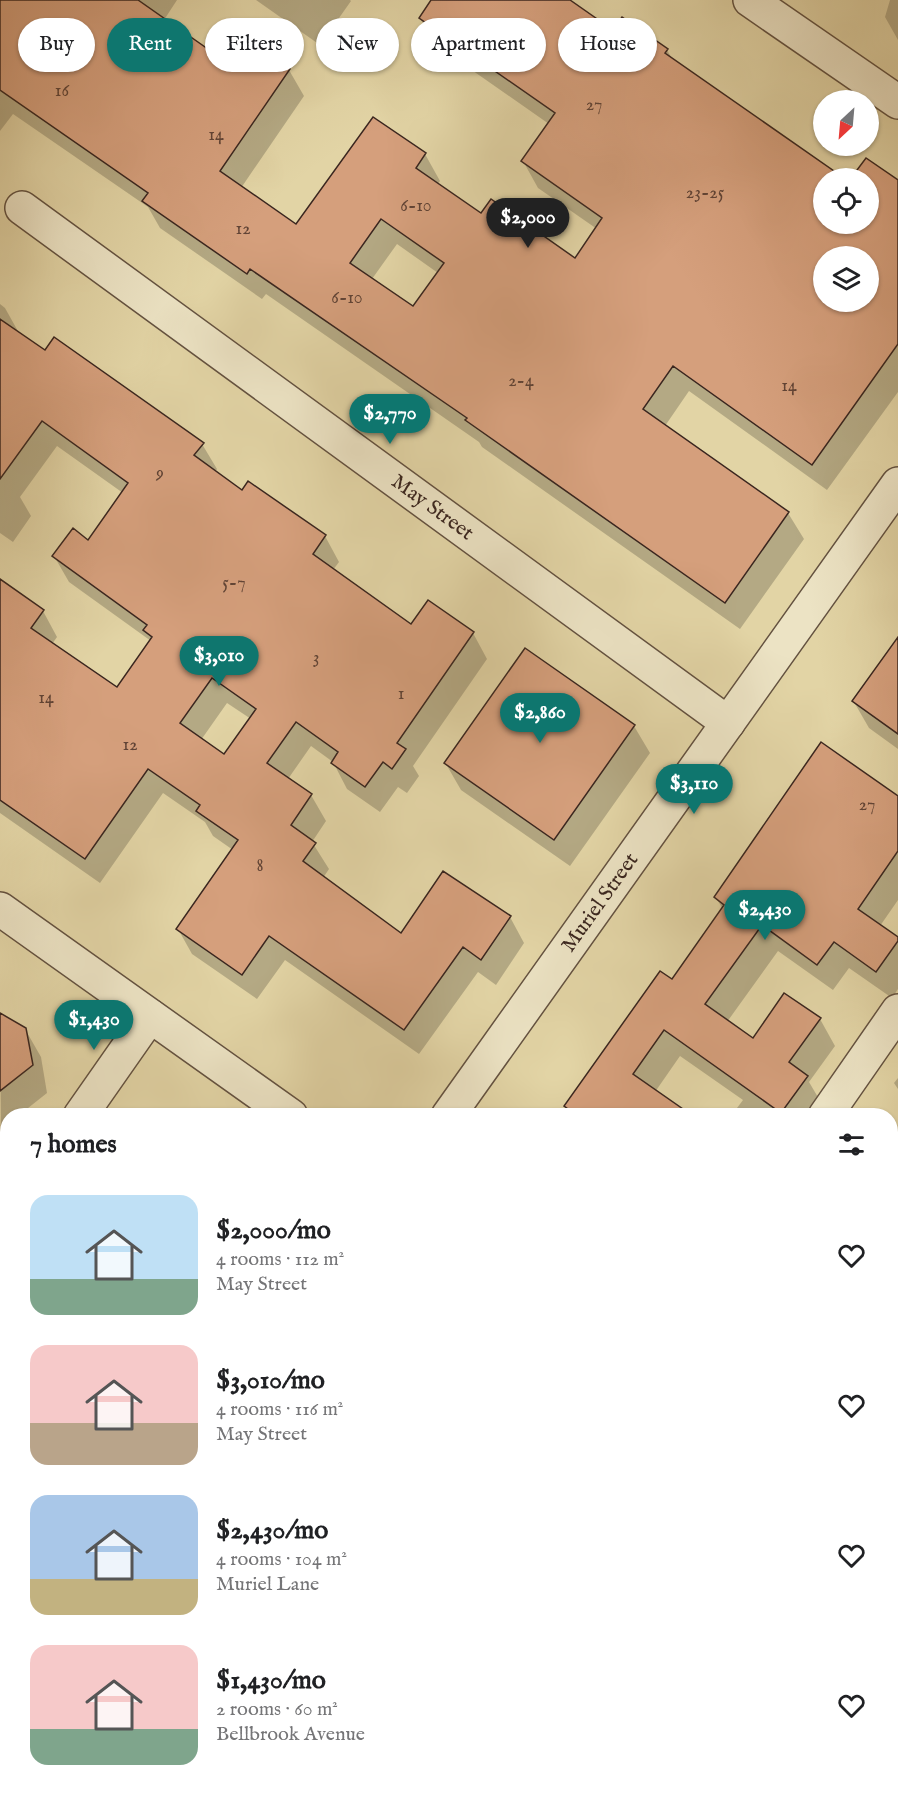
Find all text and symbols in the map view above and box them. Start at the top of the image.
chip: Buy [18,18,95,72]
chip: Rent [107,18,193,72]
chip: Filters [205,18,304,72]
chip: New [316,18,399,72]
chip: Apartment [411,18,546,72]
chip: House [558,18,657,72]
house number: 16 [55,80,70,103]
north arrow [813,90,879,156]
map controls [813,90,879,312]
house number: 27 [586,94,602,117]
house number: 14 [208,124,224,147]
button: locate [813,168,879,234]
house number: 23-25 [686,182,725,205]
house number: 6-10 [400,195,432,218]
pin: $2,000 [479,198,577,249]
text: $2,000 [500,205,556,230]
house number: 12 [235,218,251,241]
button: layers [813,246,879,312]
house number: 6-10 [331,287,363,310]
house number: 2-4 [508,370,534,393]
house number: 14 [781,375,797,398]
pin: $2,770 [341,394,439,445]
text: $2,770 [363,401,417,426]
house number: 9 [155,462,164,485]
street label: May Street [386,468,479,547]
house number: 5-7 [222,572,246,595]
pin: $3,010 [170,636,268,687]
text: $3,010 [194,643,244,668]
house number: 3 [313,647,319,670]
house number: 1 [398,683,404,706]
house number: 14 [38,687,54,710]
pin: $2,860 [491,693,589,744]
text: $2,860 [514,700,566,725]
house number: 12 [122,734,138,757]
pin: $3,110 [645,764,743,815]
text: $3,110 [670,771,718,796]
house number: 27 [859,794,875,817]
street label: Muriel Street [555,848,645,958]
house number: 8 [256,855,264,878]
pin: $2,430 [716,890,814,941]
text: $2,430 [738,897,792,922]
pin: $1,430 [45,1000,143,1051]
text: $1,430 [68,1007,120,1032]
text: 7 homes [30,1128,117,1161]
icon: filters [835,1128,868,1161]
text: $2,000/mo [216,1214,331,1247]
icon: home [78,1219,150,1291]
icon: heart [835,1239,868,1272]
text: 4 rooms · 112 m² [216,1247,344,1272]
text: May Street [216,1272,307,1297]
text: $3,010/mo [216,1364,325,1397]
icon: home [78,1369,150,1441]
icon: heart [835,1389,868,1422]
text: 4 rooms · 116 m² [216,1397,343,1422]
text: May Street [216,1422,307,1447]
text: $2,430/mo [216,1514,328,1547]
icon: home [78,1519,150,1591]
icon: heart [835,1539,868,1572]
text: 4 rooms · 104 m² [216,1547,347,1572]
text: Muriel Lane [216,1572,319,1597]
text: $1,430/mo [216,1664,326,1697]
icon: home [78,1669,150,1741]
icon: heart [835,1689,868,1722]
text: 2 rooms · 60 m² [216,1697,338,1722]
text: Bellbrook Avenue [216,1722,365,1747]

